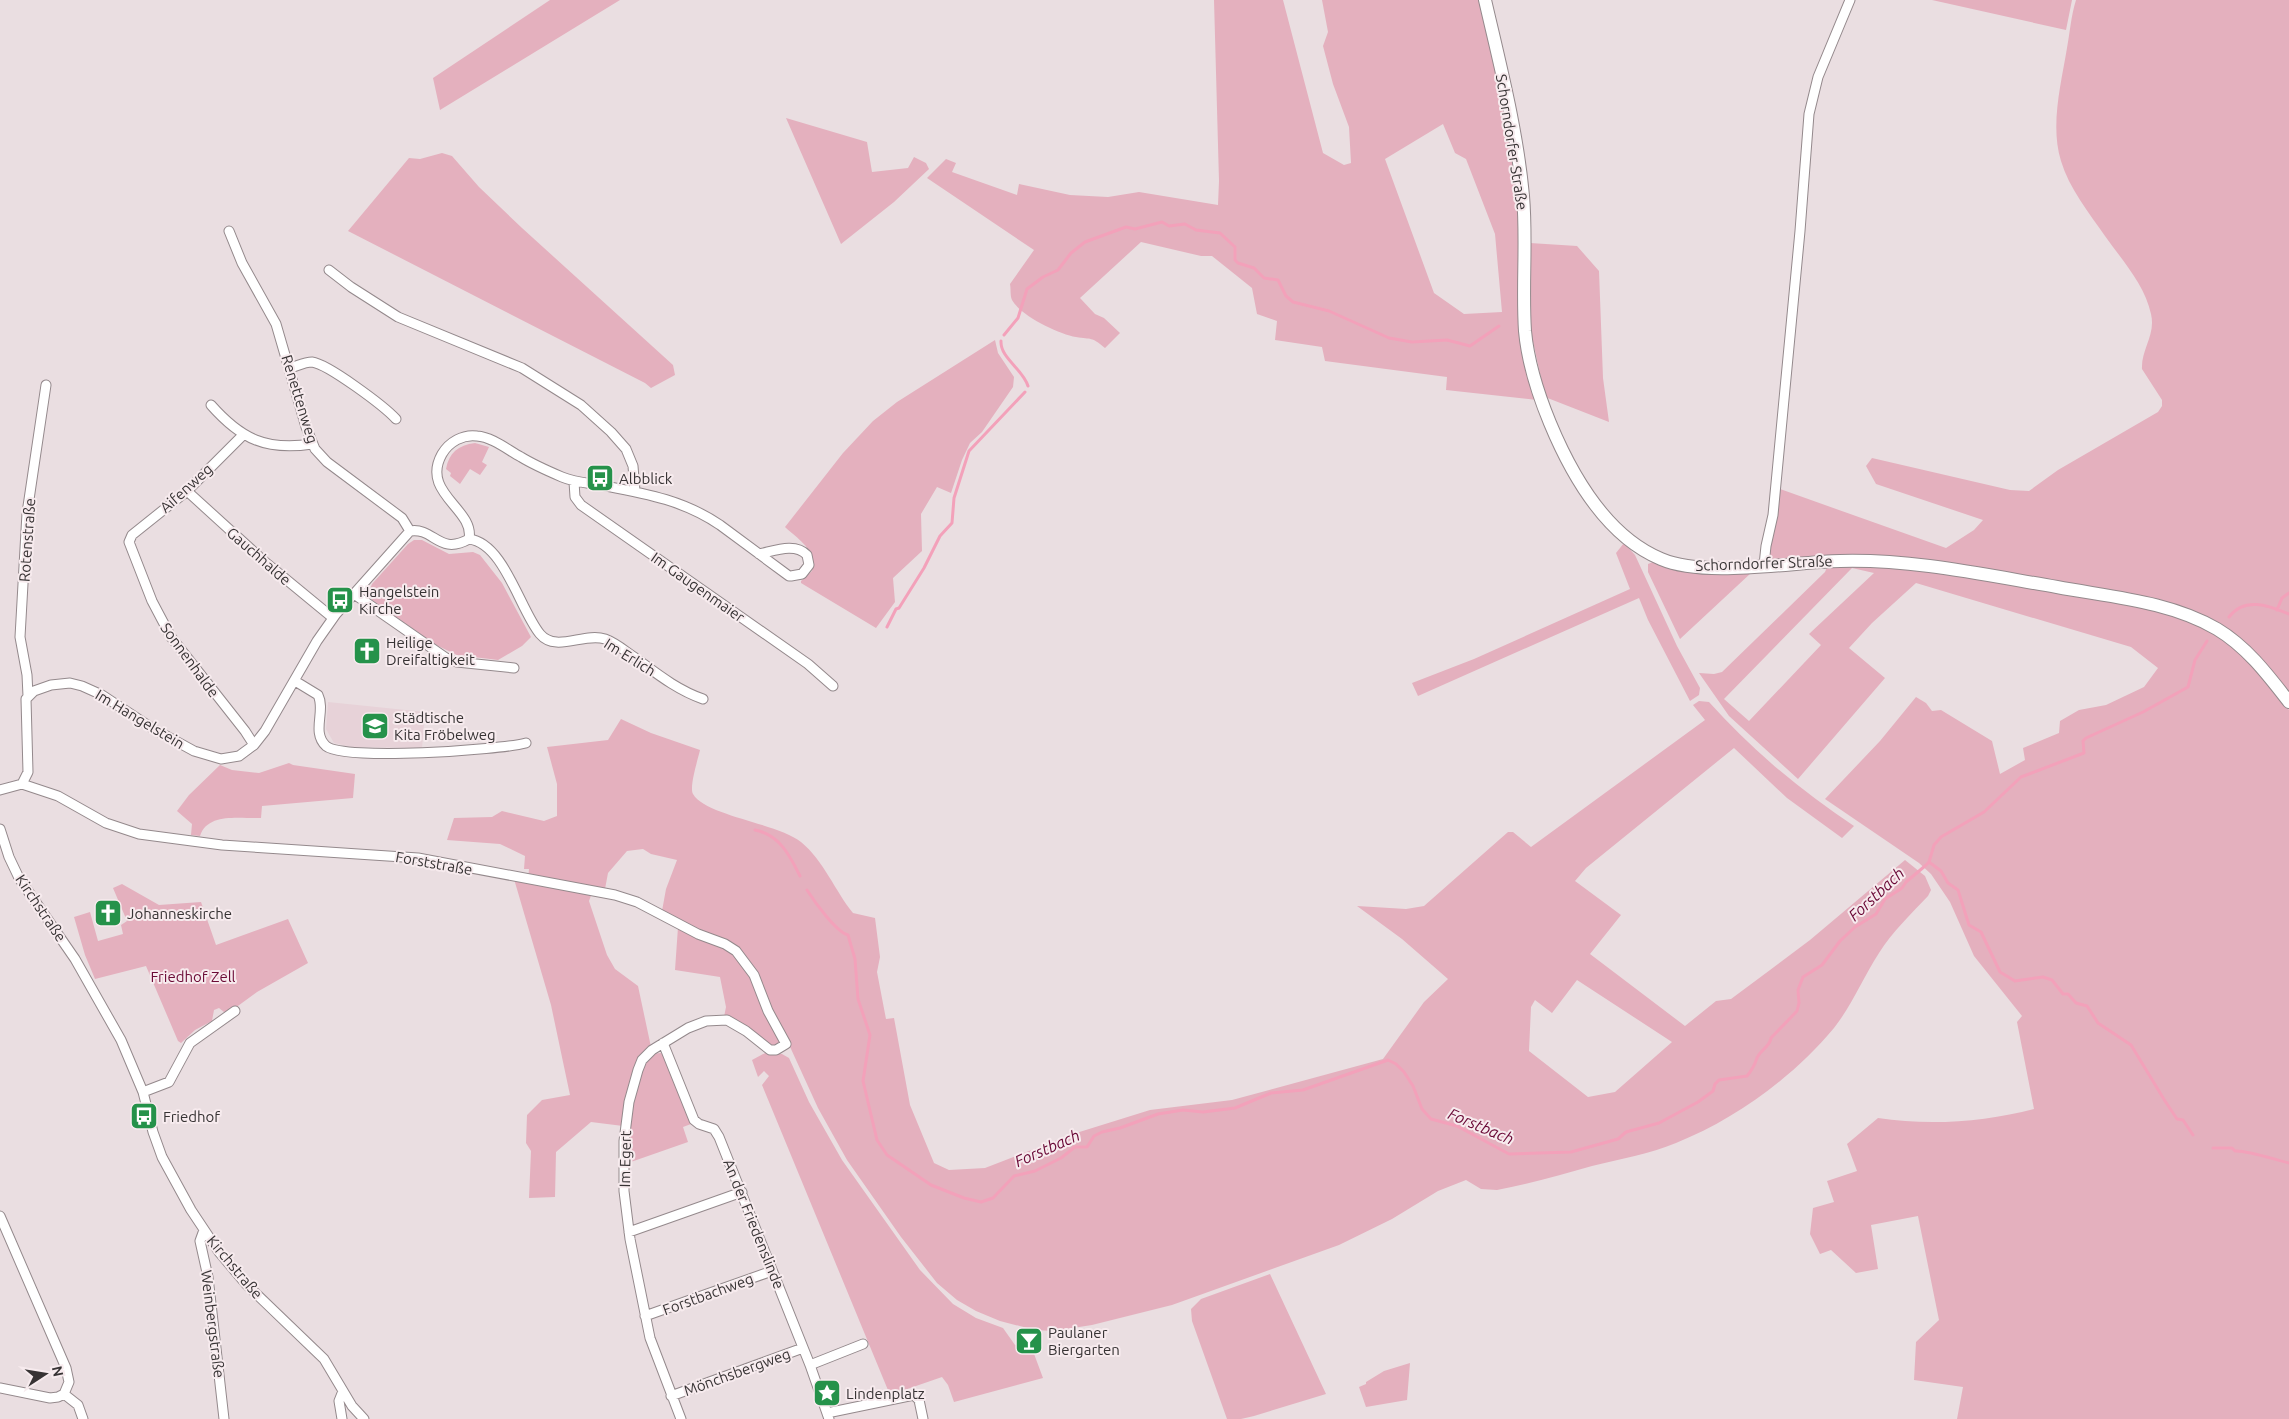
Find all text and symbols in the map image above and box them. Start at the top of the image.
street label: Schorndorfer Straße [1493,73,1531,211]
street label: Renettenweg [278,353,322,445]
street label: Aifenweg [156,460,216,516]
bus stop icon: Albblick [585,463,615,493]
place label: Albblick [619,470,673,487]
street label: Rotenstraße [16,498,38,582]
street label: Gauchhalde [224,524,294,588]
street label: Im Gaugenmaier [648,548,748,626]
street label: Schorndorfer Straße [1695,552,1833,574]
place label: Hangelstein Kirche [359,583,439,617]
bus stop icon: Hangelstein Kirche [325,585,355,615]
street label: Sonnenhalde [157,619,223,701]
place label: Heilige Dreifaltigkeit [386,634,475,668]
street label: Im Erlich [601,635,659,679]
church icon: Heilige Dreifaltigkeit [352,636,382,666]
street label: Im Hangelstein [92,686,188,752]
place label: Städtische Kita Fröbelweg [394,709,496,743]
school or university icon: Städtische Kita Fröbelweg [360,711,390,741]
street label: Forststraße [394,848,474,878]
water label: Forstbach [1844,864,1908,924]
street label: Kirchstraße [12,871,70,945]
church icon: Johanneskirche [93,898,123,928]
place label: Johanneskirche [127,905,232,922]
park label: Friedhof Zell [150,968,236,985]
bus stop icon: Friedhof [129,1101,159,1131]
water label: Forstbach [1445,1104,1517,1148]
place label: Friedhof [163,1108,220,1125]
water label: Forstbach [1012,1126,1082,1170]
street label: Im Egert [616,1130,634,1188]
street label: An der Friedenslinde [720,1157,788,1291]
street label: Kirchstraße [204,1232,266,1302]
street label: Weinbergstraße [198,1269,228,1379]
street label: Forstbachweg [660,1270,756,1318]
place label: Paulaner Biergarten [1048,1324,1120,1358]
bar icon: Paulaner Biergarten [1014,1326,1044,1356]
street label: Mönchsbergweg [681,1345,793,1399]
north arrow [20,1349,70,1399]
text: N [49,1365,67,1378]
place icon: Lindenplatz [812,1378,842,1408]
place label: Lindenplatz [846,1385,925,1402]

